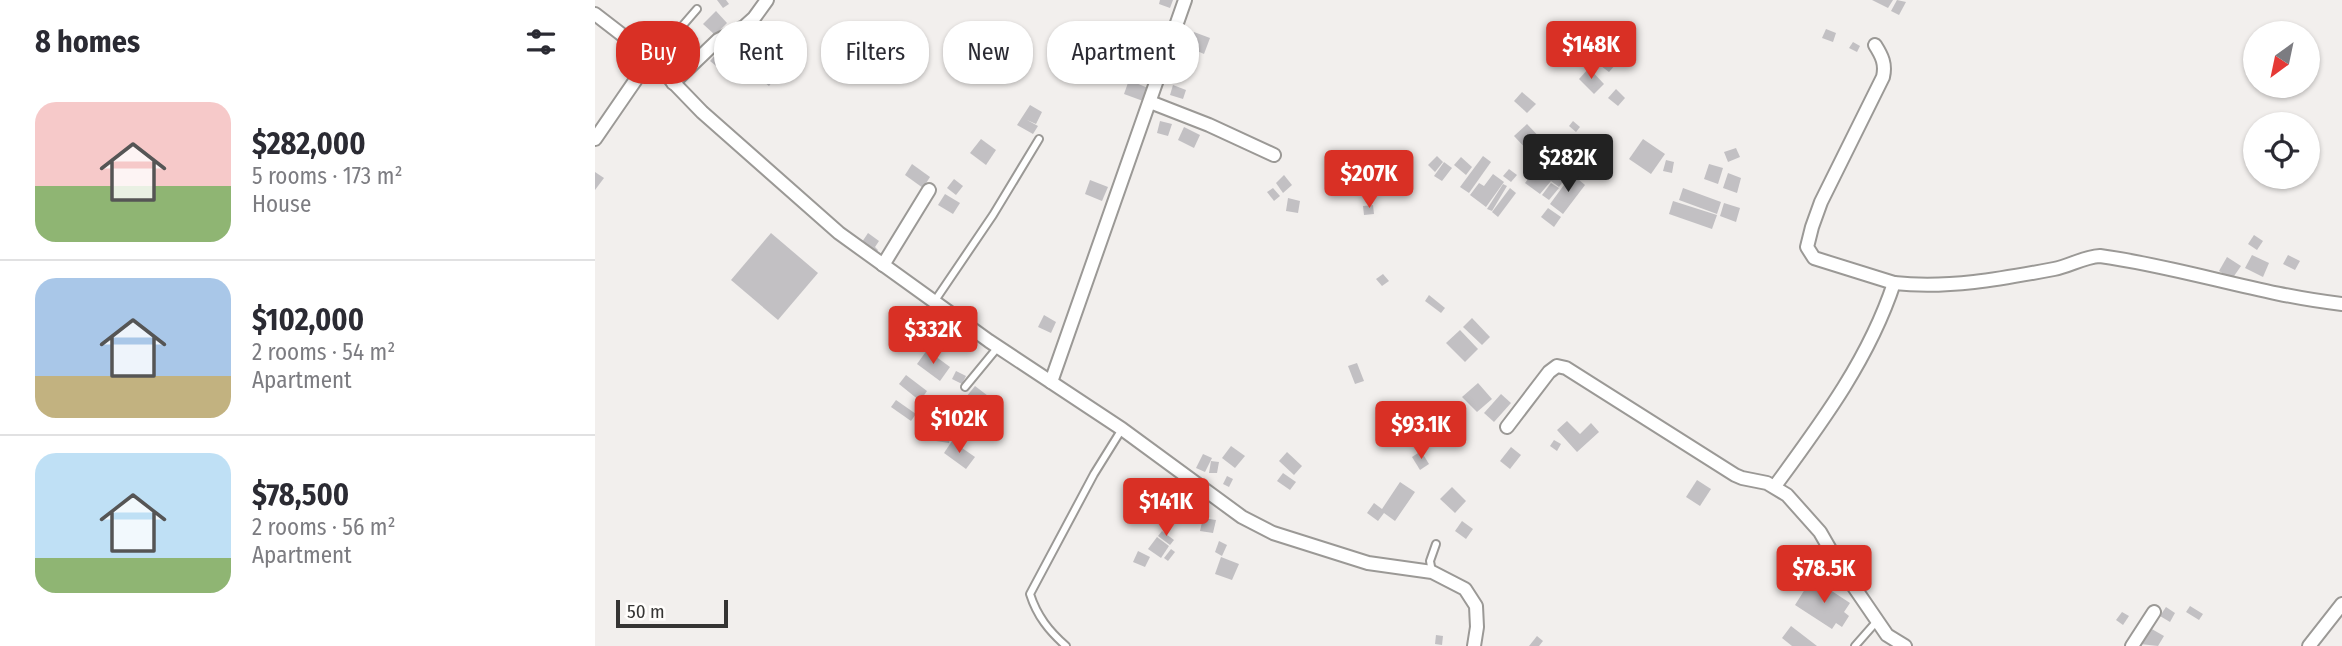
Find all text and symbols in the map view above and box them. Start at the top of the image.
chip: Buy [616,21,700,84]
chip: Rent [714,21,807,84]
chip: Filters [821,21,929,84]
chip: New [943,21,1033,84]
chip: Apartment [1047,21,1199,84]
north arrow [2243,21,2321,98]
map controls [2243,21,2320,189]
pin: $148K [1542,22,1640,81]
icon: filters [522,23,560,61]
text: 8 homes [35,24,140,60]
text: $148K [1562,30,1620,58]
button: locate [2243,112,2320,189]
text: $282,000 [252,126,366,162]
icon: home [91,130,175,214]
pin: $282K [1519,134,1617,194]
text: $282K [1539,143,1597,171]
pin: $207K [1320,150,1418,210]
text: $207K [1340,159,1398,187]
text: 5 rooms · 173 m² [252,162,403,190]
text: House [252,190,311,218]
text: $102,000 [252,302,364,338]
icon: home [91,306,175,390]
pin: $332K [884,306,982,366]
text: $332K [904,315,962,343]
text: 2 rooms · 54 m² [252,338,395,366]
text: Apartment [252,366,352,394]
pin: $102K [910,396,1008,455]
pin: $93.1K [1364,402,1478,461]
text: $102K [931,404,987,432]
text: $93.1K [1391,410,1451,438]
text: $78,500 [252,477,349,513]
pin: $141K [1117,478,1215,538]
icon: home [91,481,175,565]
text: $141K [1139,487,1193,515]
text: 2 rooms · 56 m² [252,513,396,541]
text: Apartment [252,541,352,569]
pin: $78.5K [1767,546,1881,605]
text: $78.5K [1793,554,1855,582]
scale bar [616,597,728,629]
text: 50 m [627,600,665,623]

